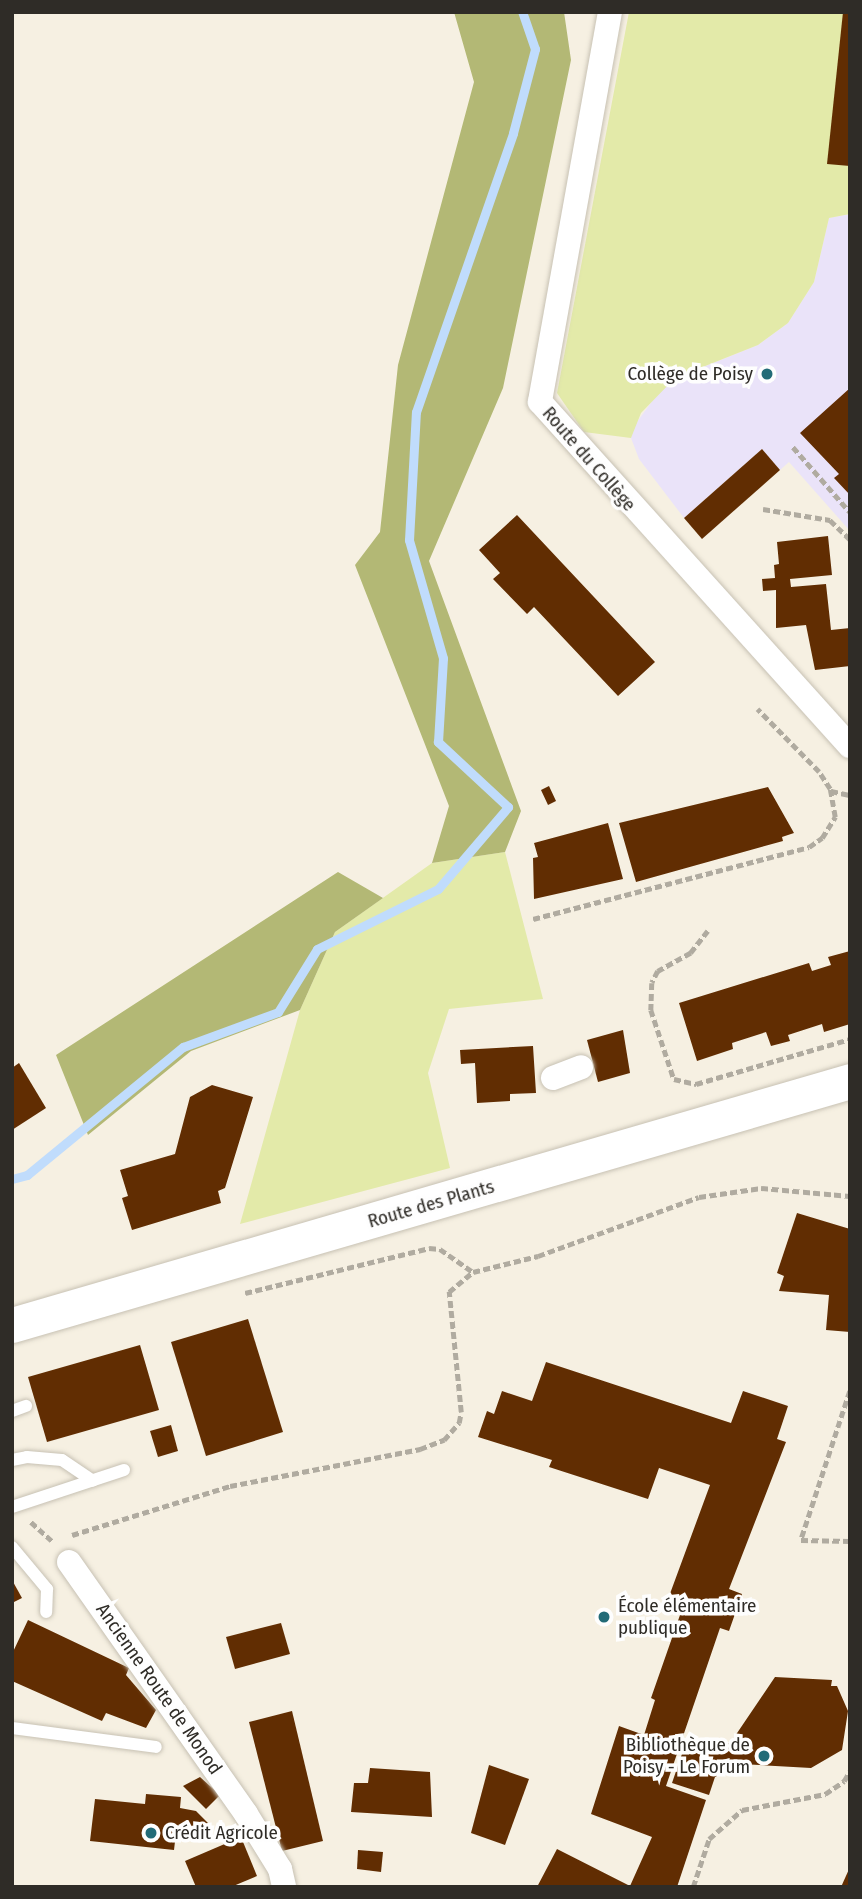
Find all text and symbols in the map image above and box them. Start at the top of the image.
place label: Collège de Poisy [627,363,753,385]
marker: Collège de Poisy [759,366,775,382]
street label: Route du Collège [537,402,641,516]
street label: Route des Plants [365,1175,497,1233]
place label: École élémentaire publique [618,1595,756,1639]
street label: Ancienne Route de Monod [91,1599,227,1779]
marker: École élémentaire publique [596,1609,612,1625]
place label: Bibliothèque de Poisy - Le Forum [623,1734,750,1778]
marker: Bibliothèque de Poisy - Le Forum [756,1748,772,1764]
place label: Crédit Agricole [165,1822,278,1844]
marker: Crédit Agricole [143,1825,159,1841]

